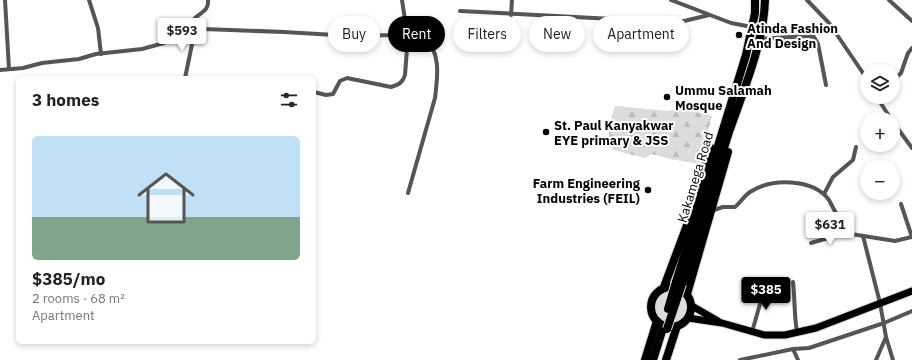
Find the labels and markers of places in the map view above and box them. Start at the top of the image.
pin: $593 [158,18,206,52]
place label: Atinda Fashion And Design [747,20,838,52]
marker: Atinda Fashion And Design [734,30,744,40]
place label: Ummu Salamah Mosque [675,82,772,114]
marker: Ummu Salamah Mosque [662,92,672,102]
place label: St. Paul Kanyakwar EYE primary & JSS [554,117,674,149]
marker: St. Paul Kanyakwar EYE primary & JSS [541,127,551,137]
place label: Farm Engineering Industries (FEIL) [533,175,641,207]
marker: Farm Engineering Industries (FEIL) [643,185,653,195]
pin: $631 [806,212,854,246]
pin: $385 [742,277,790,311]

